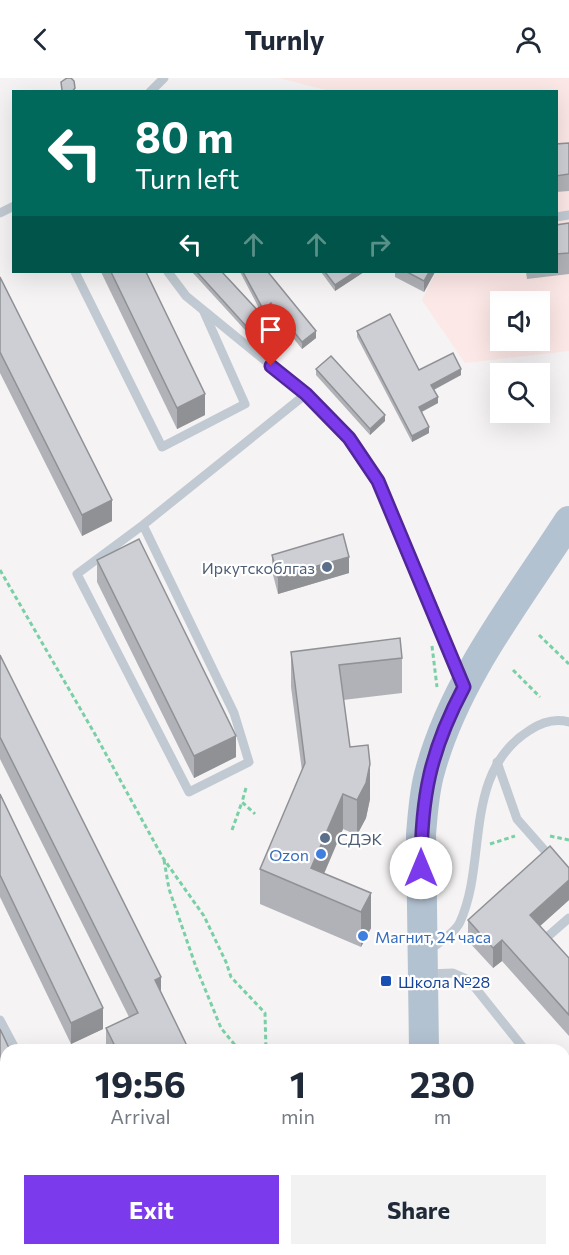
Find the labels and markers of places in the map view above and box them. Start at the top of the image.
pin [245,304,296,366]
place label: Иркутскоблгаз [202,558,315,577]
marker: Иркутскоблгаз [320,560,334,574]
place label: СДЭК [337,829,382,848]
marker: СДЭК [318,831,332,845]
place label: Ozon [269,845,309,864]
marker: Ozon [314,847,328,861]
place label: Магнит, 24 часа [375,927,491,946]
marker: Магнит, 24 часа [356,929,370,943]
place label: Школа №28 [398,972,490,991]
marker: Школа №28 [379,974,393,988]

